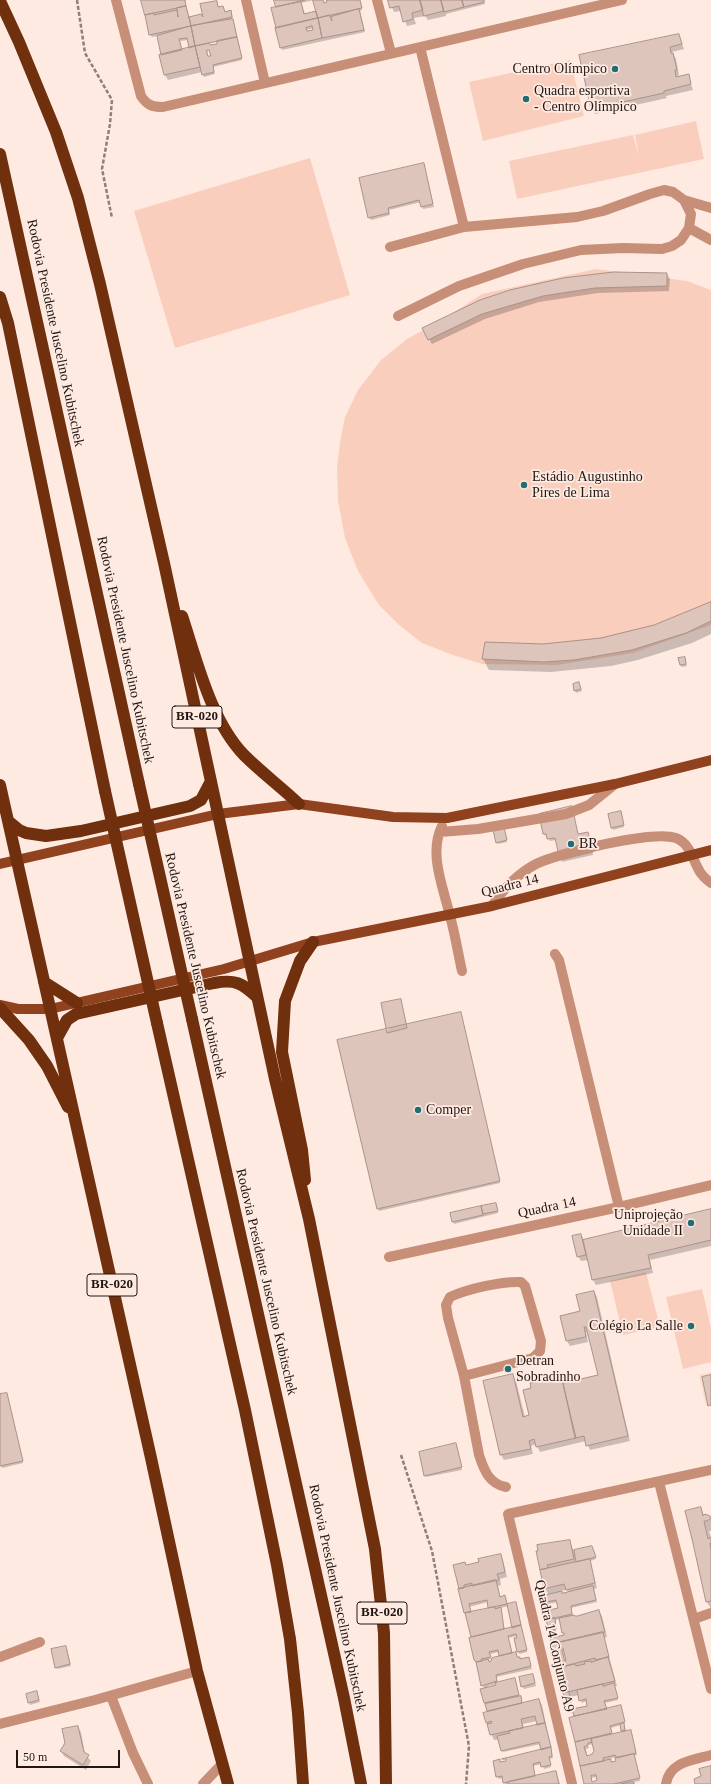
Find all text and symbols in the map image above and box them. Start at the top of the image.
place label: Centro Olímpico [513,61,607,77]
marker: Centro Olímpico [610,64,620,74]
place label: Quadra esportiva - Centro Olímpico [534,83,637,116]
marker: Quadra esportiva - Centro Olímpico [521,94,531,104]
street label: Rodovia Presidente Juscelino Kubitschek [23,218,87,448]
place label: Estádio Augustinho Pires de Lima [532,469,643,502]
marker: Estádio Augustinho Pires de Lima [519,480,529,490]
street label: Rodovia Presidente Juscelino Kubitschek [93,535,157,765]
road number: BR-020 [172,706,222,728]
place label: BR [579,836,598,852]
marker: BR [566,839,576,849]
street label: Rodovia Presidente Juscelino Kubitschek [161,851,229,1081]
street label: Quadra 14 [479,871,541,901]
place label: Comper [426,1102,471,1118]
marker: Comper [413,1105,423,1115]
street label: Rodovia Presidente Juscelino Kubitschek [232,1167,300,1397]
street label: Quadra 14 [517,1194,577,1222]
place label: Uniprojeção Unidade II [614,1207,683,1240]
marker: Uniprojeção Unidade II [686,1218,696,1228]
road number: BR-020 [87,1274,137,1296]
place label: Colégio La Salle [589,1318,683,1334]
marker: Colégio La Salle [686,1321,696,1331]
place label: Detran Sobradinho [516,1353,581,1386]
marker: Detran Sobradinho [503,1364,513,1374]
street label: Rodovia Presidente Juscelino Kubitschek [305,1483,369,1713]
street label: Quadra 14 Conjunto A9 [531,1578,577,1714]
road number: BR-020 [357,1602,407,1624]
scale bar [18,1742,122,1768]
text: 50 m [23,1750,47,1764]

